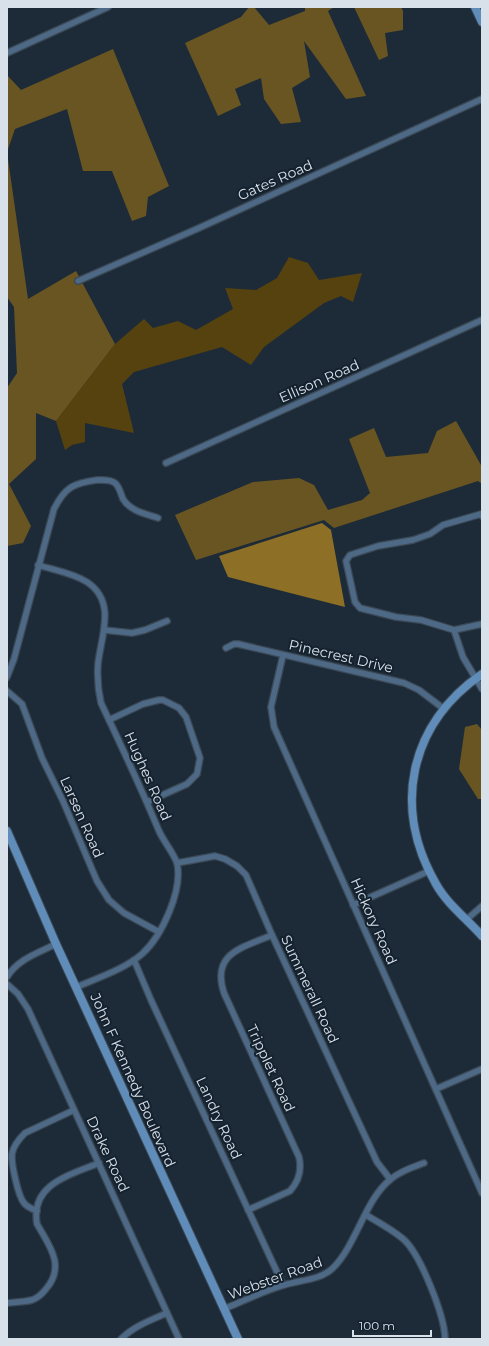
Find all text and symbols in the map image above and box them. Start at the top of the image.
street label: Gates Road [235,155,315,205]
street label: Ellison Road [276,355,362,407]
street label: Pinecrest Drive [287,635,395,677]
street label: Hughes Road [120,729,176,823]
street label: Larsen Road [56,774,108,860]
street label: Hickory Road [347,875,401,967]
street label: Summerall Road [277,932,343,1046]
street label: John F Kennedy Boulevard [86,989,180,1170]
street label: Tripplet Road [243,1021,299,1115]
street label: Landry Road [192,1074,246,1162]
street label: Drake Road [83,1113,133,1195]
street label: Webster Road [225,1253,325,1303]
scale bar [353,1312,431,1338]
text: 100 m [359,1318,395,1333]

